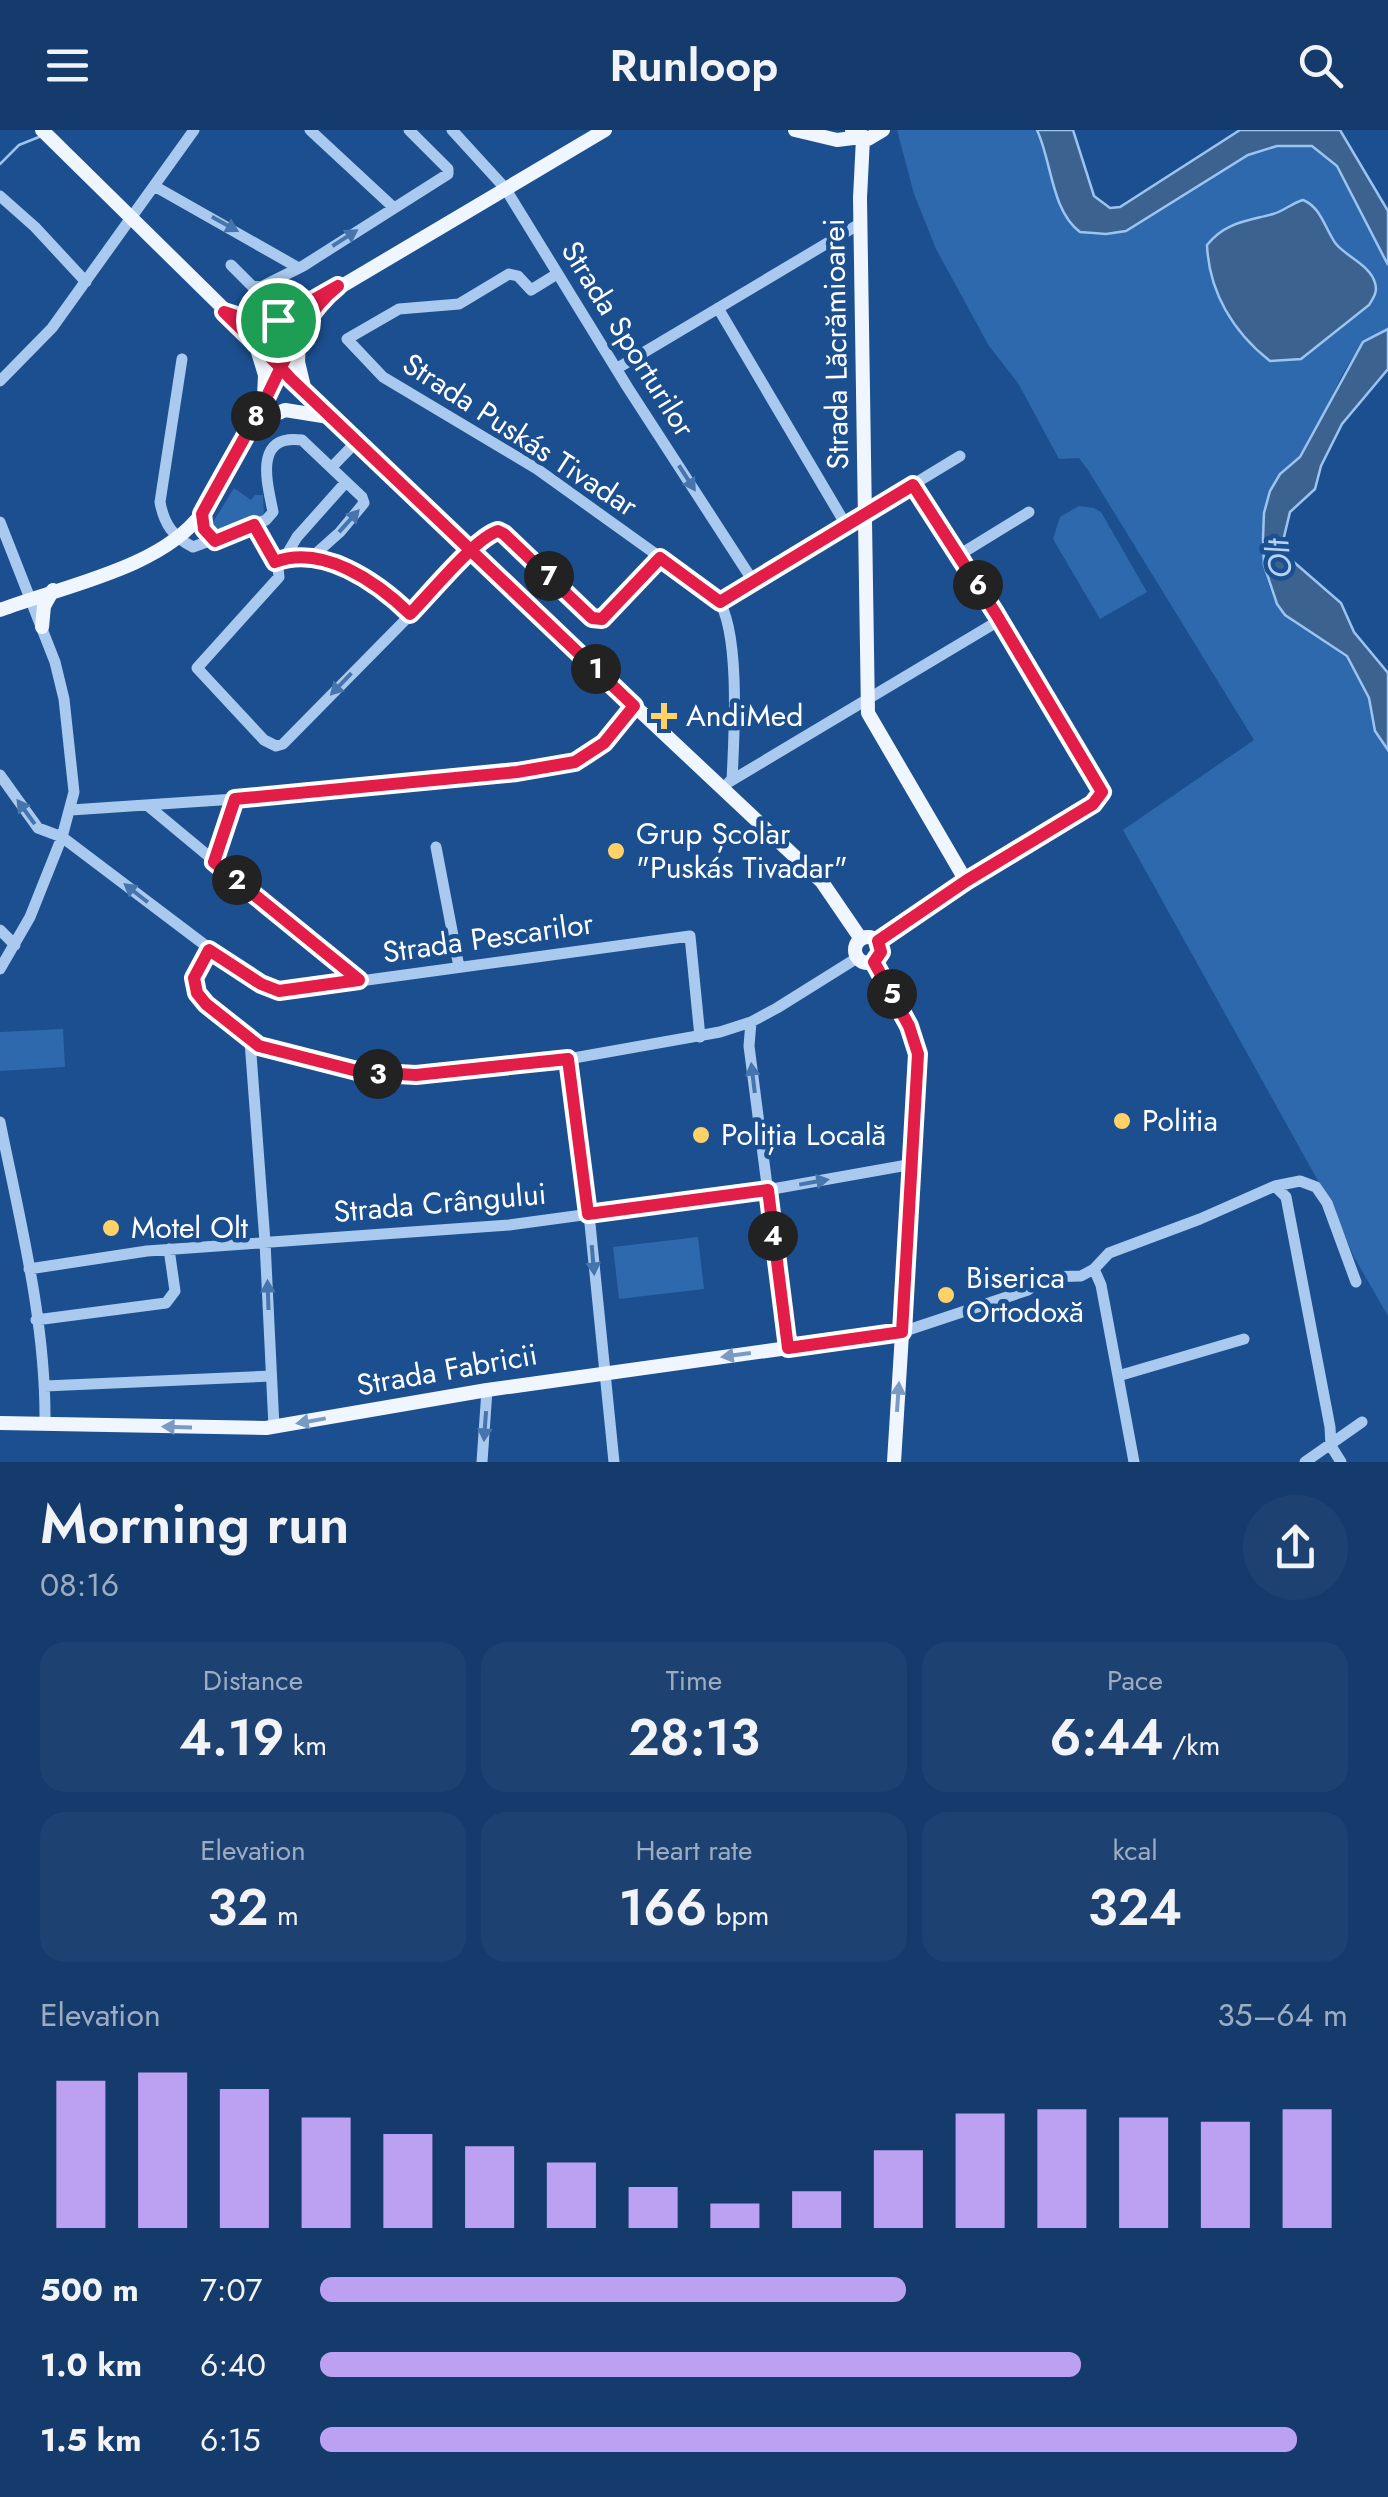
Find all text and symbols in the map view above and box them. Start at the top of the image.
text: Runloop [610,33,778,98]
icon: menu [40,38,95,93]
icon: search [1293,38,1348,93]
one-way arrow [210,216,239,233]
street label: Strada Lăcrămioarei [812,218,859,470]
one-way arrow [331,229,358,247]
street label: Strada Sporturilor [551,232,706,446]
pin [236,278,321,363]
icon: arrive [251,293,306,348]
street label: Strada Puskás Tivadar [394,342,647,527]
pin: 8 [231,391,281,441]
text: 8 [247,395,265,436]
one-way arrow [678,465,696,492]
one-way arrow [338,509,360,534]
water label: Olt [1254,535,1304,581]
pin: 7 [524,551,574,601]
text: 7 [541,555,557,596]
pin: 6 [953,560,1003,610]
text: 6 [969,564,987,605]
pin: 1 [571,644,621,694]
text: 1 [589,648,603,689]
one-way arrow [330,672,353,696]
place label: AndiMed [686,694,803,737]
marker: AndiMed [651,703,677,729]
one-way arrow [17,799,36,825]
place label: Grup Școlar "Puskás Tivadar" [636,812,848,889]
marker: Grup Școlar "Puskás Tivadar" [605,840,627,862]
pin: 2 [212,855,262,905]
text: 2 [228,859,246,900]
one-way arrow [123,883,149,904]
street label: Strada Pescarilor [380,901,597,974]
pin: 5 [867,969,917,1019]
text: 5 [883,973,901,1014]
pin: 3 [353,1049,403,1099]
text: 3 [369,1053,387,1094]
one-way arrow [745,1061,761,1093]
place label: Politia [1142,1099,1218,1142]
marker: Politia [1111,1110,1133,1132]
place label: Poliția Locală [721,1113,886,1156]
marker: Poliția Locală [690,1124,712,1146]
street label: Strada Crângului [332,1172,548,1233]
one-way arrow [799,1173,830,1189]
place label: Motel Olt [131,1206,249,1249]
pin: 4 [748,1211,798,1261]
text: 4 [763,1215,783,1256]
marker: Motel Olt [100,1217,122,1239]
one-way arrow [585,1245,601,1276]
place label: Biserica Ortodoxă [966,1256,1084,1333]
one-way arrow [259,1278,275,1310]
marker: Biserica Ortodoxă [935,1284,957,1306]
street label: Strada Fabricii [353,1332,541,1407]
one-way arrow [720,1347,752,1363]
one-way arrow [890,1381,906,1413]
one-way arrow [477,1410,493,1442]
one-way arrow [295,1414,327,1429]
one-way arrow [160,1419,192,1435]
text: Morning run [40,1484,350,1564]
button: share [1243,1495,1348,1600]
text: 08:16 [40,1562,119,1608]
text: Distance [203,1660,303,1701]
text: Time [666,1660,722,1701]
text: Pace [1107,1660,1163,1701]
text: 4.19 [179,1701,284,1774]
text: 28:13 [628,1701,760,1774]
text: 6:44 [1050,1701,1163,1774]
text: km [284,1725,327,1766]
text: /km [1163,1725,1220,1766]
text: Elevation [200,1830,306,1871]
text: Heart rate [636,1830,752,1871]
text: kcal [1112,1830,1158,1871]
text: 32 [207,1871,269,1944]
text: 166 [619,1871,707,1944]
text: 324 [1088,1871,1182,1944]
text: m [269,1895,299,1936]
text: bpm [707,1895,769,1936]
text: Elevation [40,1992,161,2038]
text: 35–64 m [1217,1992,1348,2038]
text: 500 m [40,2267,139,2313]
text: 7:07 [200,2267,262,2313]
text: 1.0 km [40,2342,142,2388]
text: 6:40 [200,2342,266,2388]
text: 1.5 km [40,2417,142,2463]
text: 6:15 [200,2417,260,2463]

